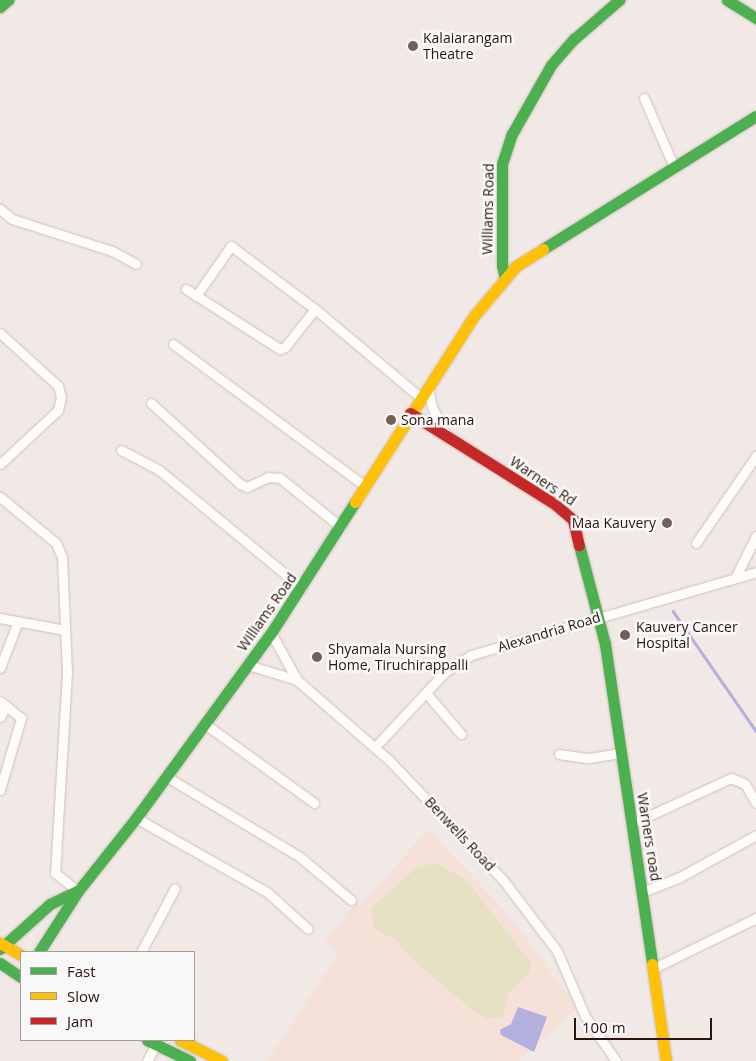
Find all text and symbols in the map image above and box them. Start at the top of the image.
place label: Kalaiarangam Theatre [423,30,512,62]
marker: Kalaiarangam Theatre [407,40,419,52]
street label: Williams Road [479,163,497,255]
place label: Sona mana [401,412,474,428]
marker: Sona mana [385,414,397,426]
street label: Warners Rd [507,453,579,509]
place label: Maa Kauvery [572,515,656,531]
marker: Maa Kauvery [660,516,674,530]
street label: Williams Road [234,570,300,654]
street label: Alexandria Road [496,608,602,656]
place label: Kauvery Cancer Hospital [636,619,738,652]
marker: Kauvery Cancer Hospital [618,628,632,642]
place label: Shyamala Nursing Home, Tiruchirappalli [328,641,468,674]
marker: Shyamala Nursing Home, Tiruchirappalli [310,650,324,664]
street label: Warners road [634,792,664,882]
street label: Benwells Road [421,794,499,874]
legend [20,951,195,1041]
text: Fast [67,961,96,981]
text: Slow [67,986,100,1006]
scale bar [576,1008,714,1040]
text: Jam [67,1011,93,1031]
text: 100 m [582,1017,626,1037]

